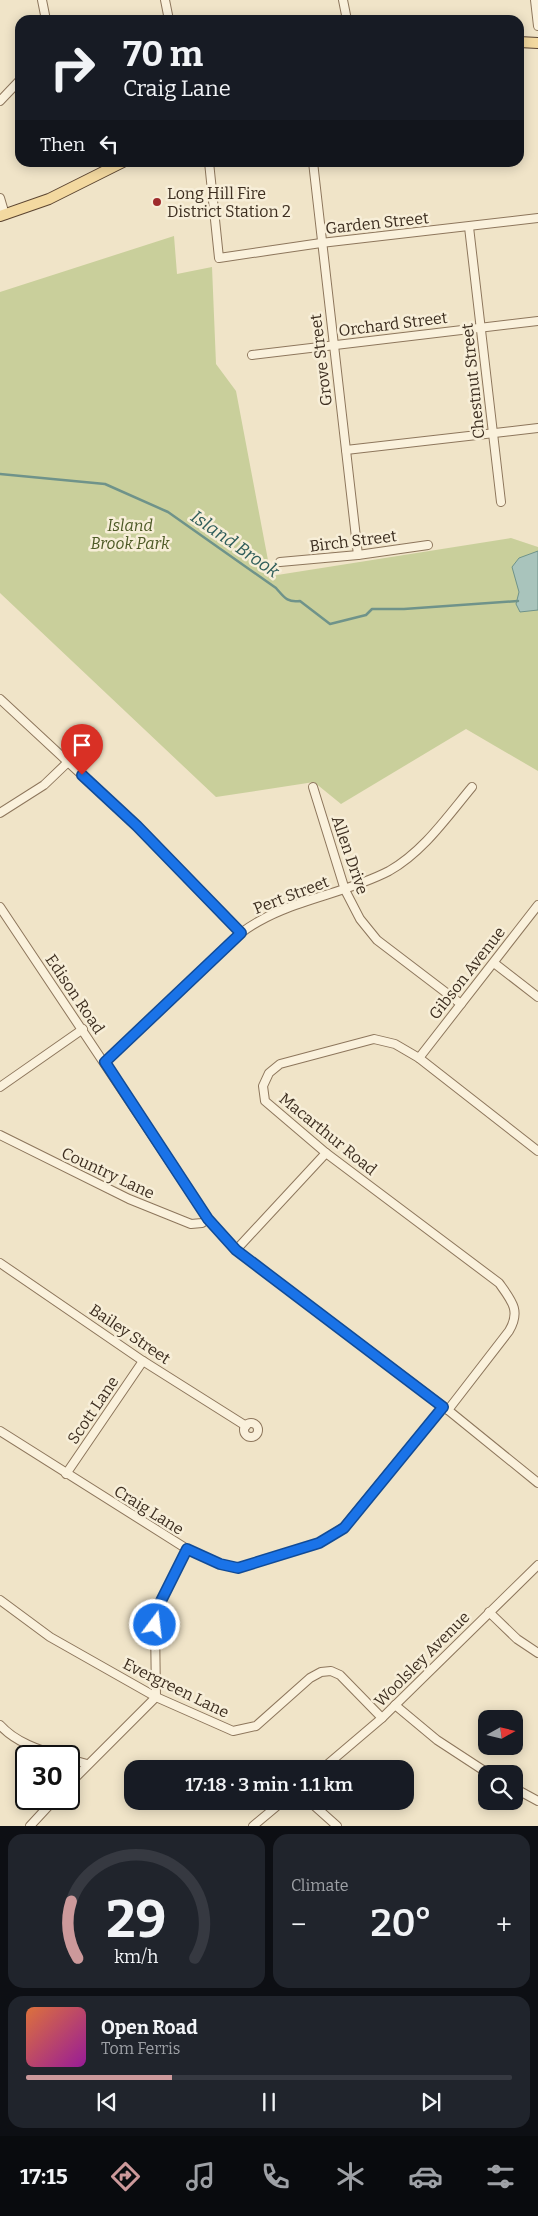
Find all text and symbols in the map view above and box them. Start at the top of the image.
text: 70 m [123,33,203,75]
icon: right [40,35,105,100]
text: Craig Lane [123,75,231,102]
icon: left [95,130,123,158]
text: Then [40,133,85,156]
place label: Long Hill Fire District Station 2 [167,184,291,221]
marker: Long Hill Fire District Station 2 [151,196,163,208]
street label: Garden Street [324,208,430,238]
street label: Orchard Street [337,308,449,340]
street label: Grove Street [306,313,336,407]
street label: Chestnut Street [457,322,489,440]
water label: Island Brook [187,505,284,583]
park label: Island Brook Park [90,516,170,553]
street label: Birch Street [308,526,398,556]
pin [61,724,103,775]
icon: arrive [68,731,96,759]
street label: Allen Drive [328,813,372,897]
street label: Pert Street [251,872,332,918]
street label: Gibson Avenue [425,923,509,1023]
street label: Edison Road [41,951,109,1038]
street label: Macarthur Road [275,1089,381,1179]
street label: Country Lane [59,1143,157,1203]
street label: Bailey Street [86,1300,174,1368]
street label: Scott Lane [63,1373,123,1447]
street label: Craig Lane [111,1481,187,1539]
position arrow [128,1598,180,1650]
street label: Woolsley Avenue [370,1607,474,1711]
street label: Evergreen Lane [120,1654,232,1722]
north arrow [478,1710,522,1755]
map controls [478,1710,523,1810]
speed limit sign: 30 [15,1745,80,1810]
button: search [478,1765,523,1810]
text: 17:18 · 3 min · 1.1 km [185,1773,353,1796]
text: Climate [291,1876,349,1895]
text: 29 [106,1888,167,1951]
text: 20° [370,1900,432,1946]
text: − [291,1908,306,1941]
text: + [496,1908,512,1941]
text: km/h [114,1946,159,1968]
text: Open Road [101,2016,198,2039]
text: Tom Ferris [101,2039,180,2058]
icon: previous [93,2088,121,2116]
icon: pause [255,2088,283,2116]
icon: next [417,2088,445,2116]
icon: directions [108,2159,143,2194]
icon: music [183,2159,218,2194]
icon: phone [258,2159,293,2194]
icon: climate [333,2159,368,2194]
icon: car [408,2159,443,2194]
icon: filters [483,2159,518,2194]
text: 17:15 [20,2163,68,2190]

